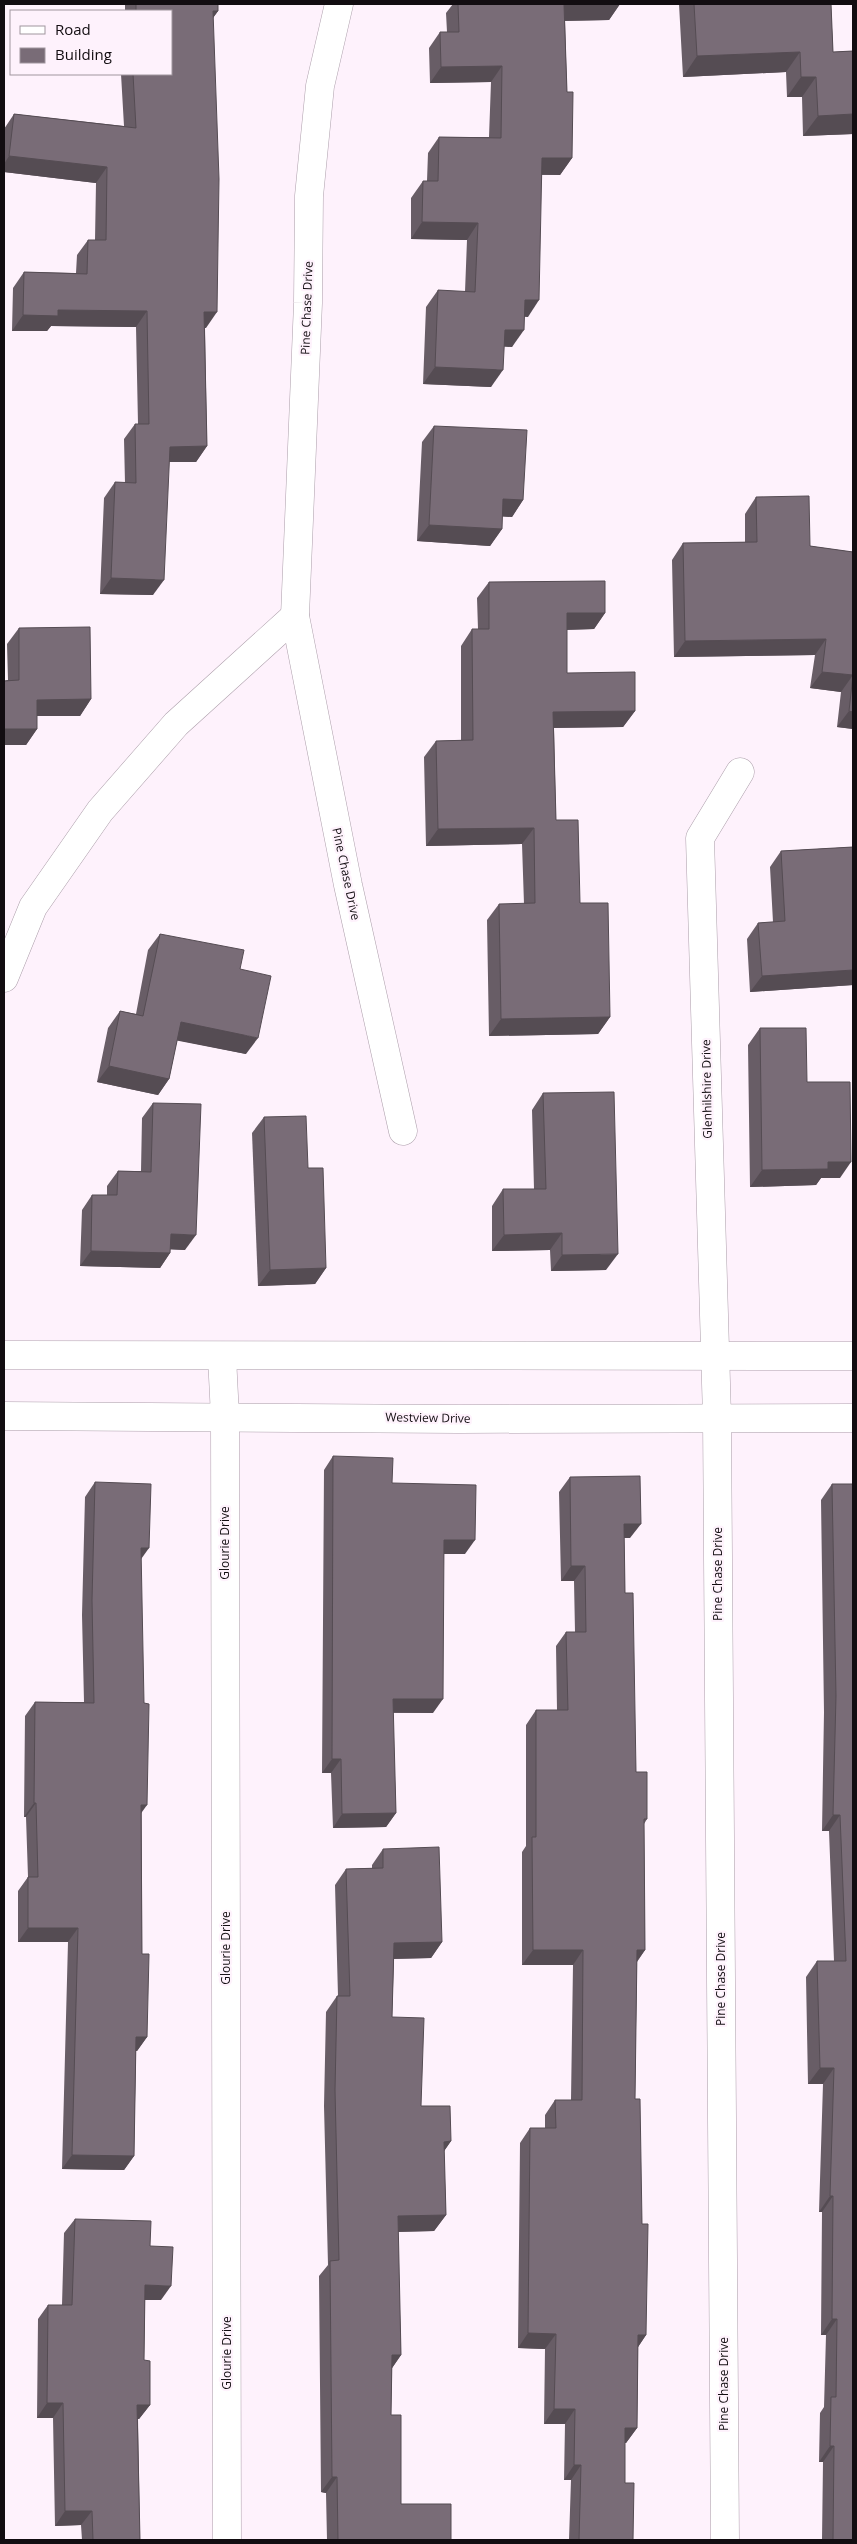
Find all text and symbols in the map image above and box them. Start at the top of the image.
legend [10,10,172,75]
text: Road [55,19,91,39]
text: Building [55,44,112,64]
street label: Pine Chase Drive [296,260,317,355]
street label: Pine Chase Drive [328,826,365,922]
street label: Glenhilshire Drive [697,1039,716,1139]
street label: Westview Drive [385,1408,471,1427]
street label: Glourie Drive [216,1506,233,1580]
street label: Pine Chase Drive [709,1527,726,1621]
street label: Glourie Drive [217,1911,234,1985]
street label: Pine Chase Drive [712,1932,729,2026]
street label: Glourie Drive [218,2316,235,2390]
street label: Pine Chase Drive [715,2337,732,2431]

